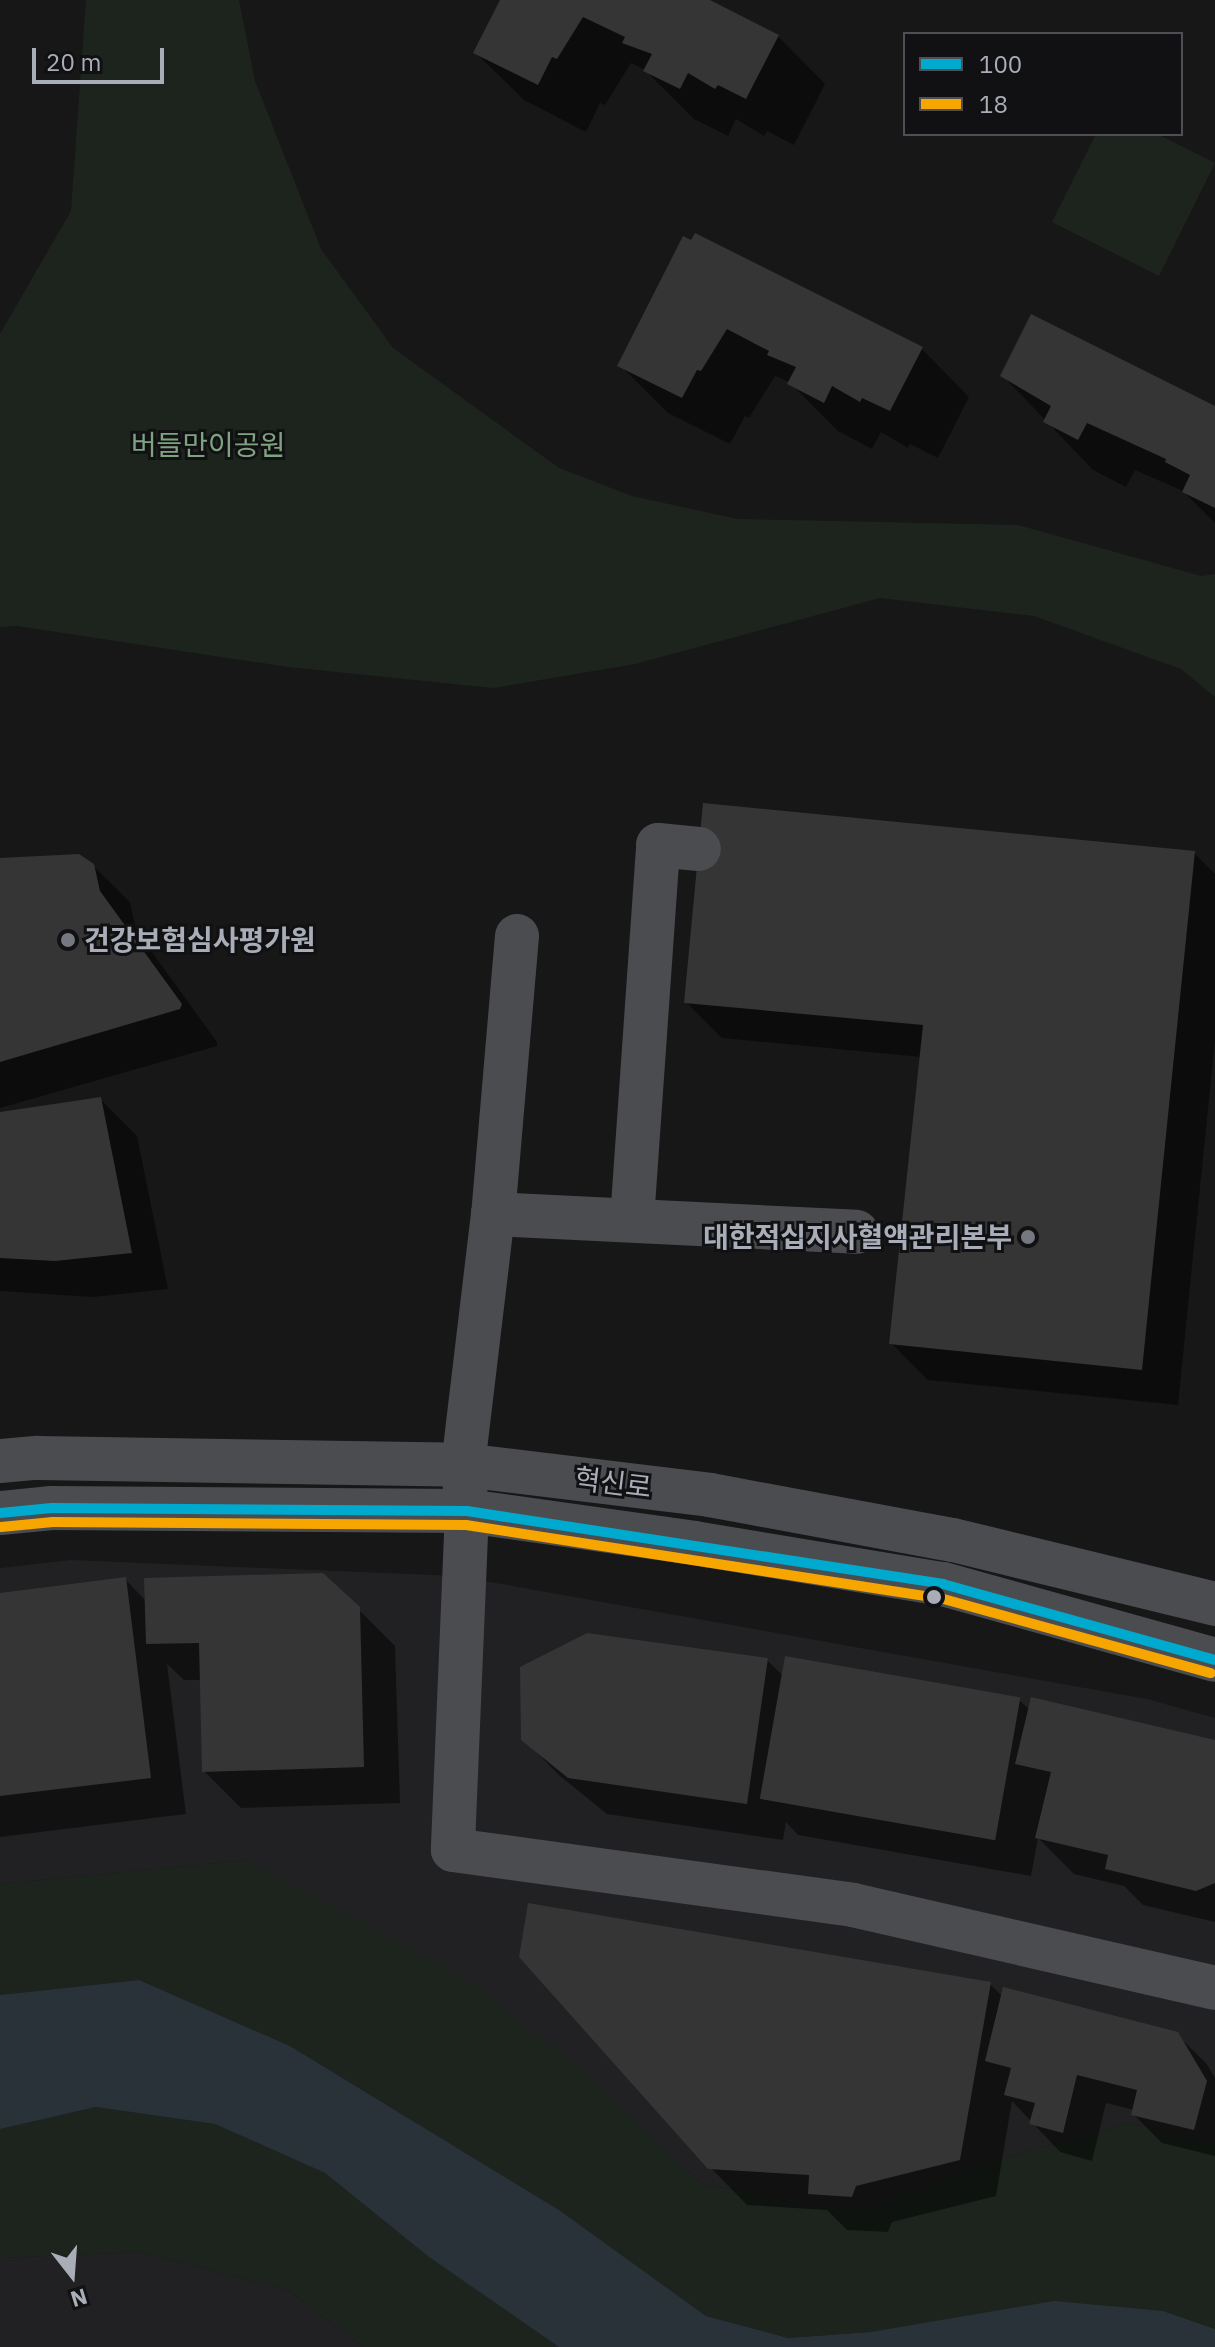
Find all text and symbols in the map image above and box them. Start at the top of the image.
scale bar [36,32,168,82]
legend [903,32,1183,136]
text: 20 m [46,46,101,78]
text: 100 [979,48,1022,80]
text: 18 [979,88,1008,120]
park label: 버들만이공원 [131,428,285,462]
place label: 건강보험심사평가원 [84,923,316,957]
marker: 건강보험심사평가원 [59,931,77,949]
place label: 대한적십지사혈액관리본부 [703,1220,1012,1254]
marker: 대한적십지사혈액관리본부 [1019,1228,1037,1246]
street label: 혁신로 [573,1462,653,1504]
unlabelled marker [926,1589,942,1605]
north arrow [32,2235,112,2315]
text: N [67,2282,91,2315]

